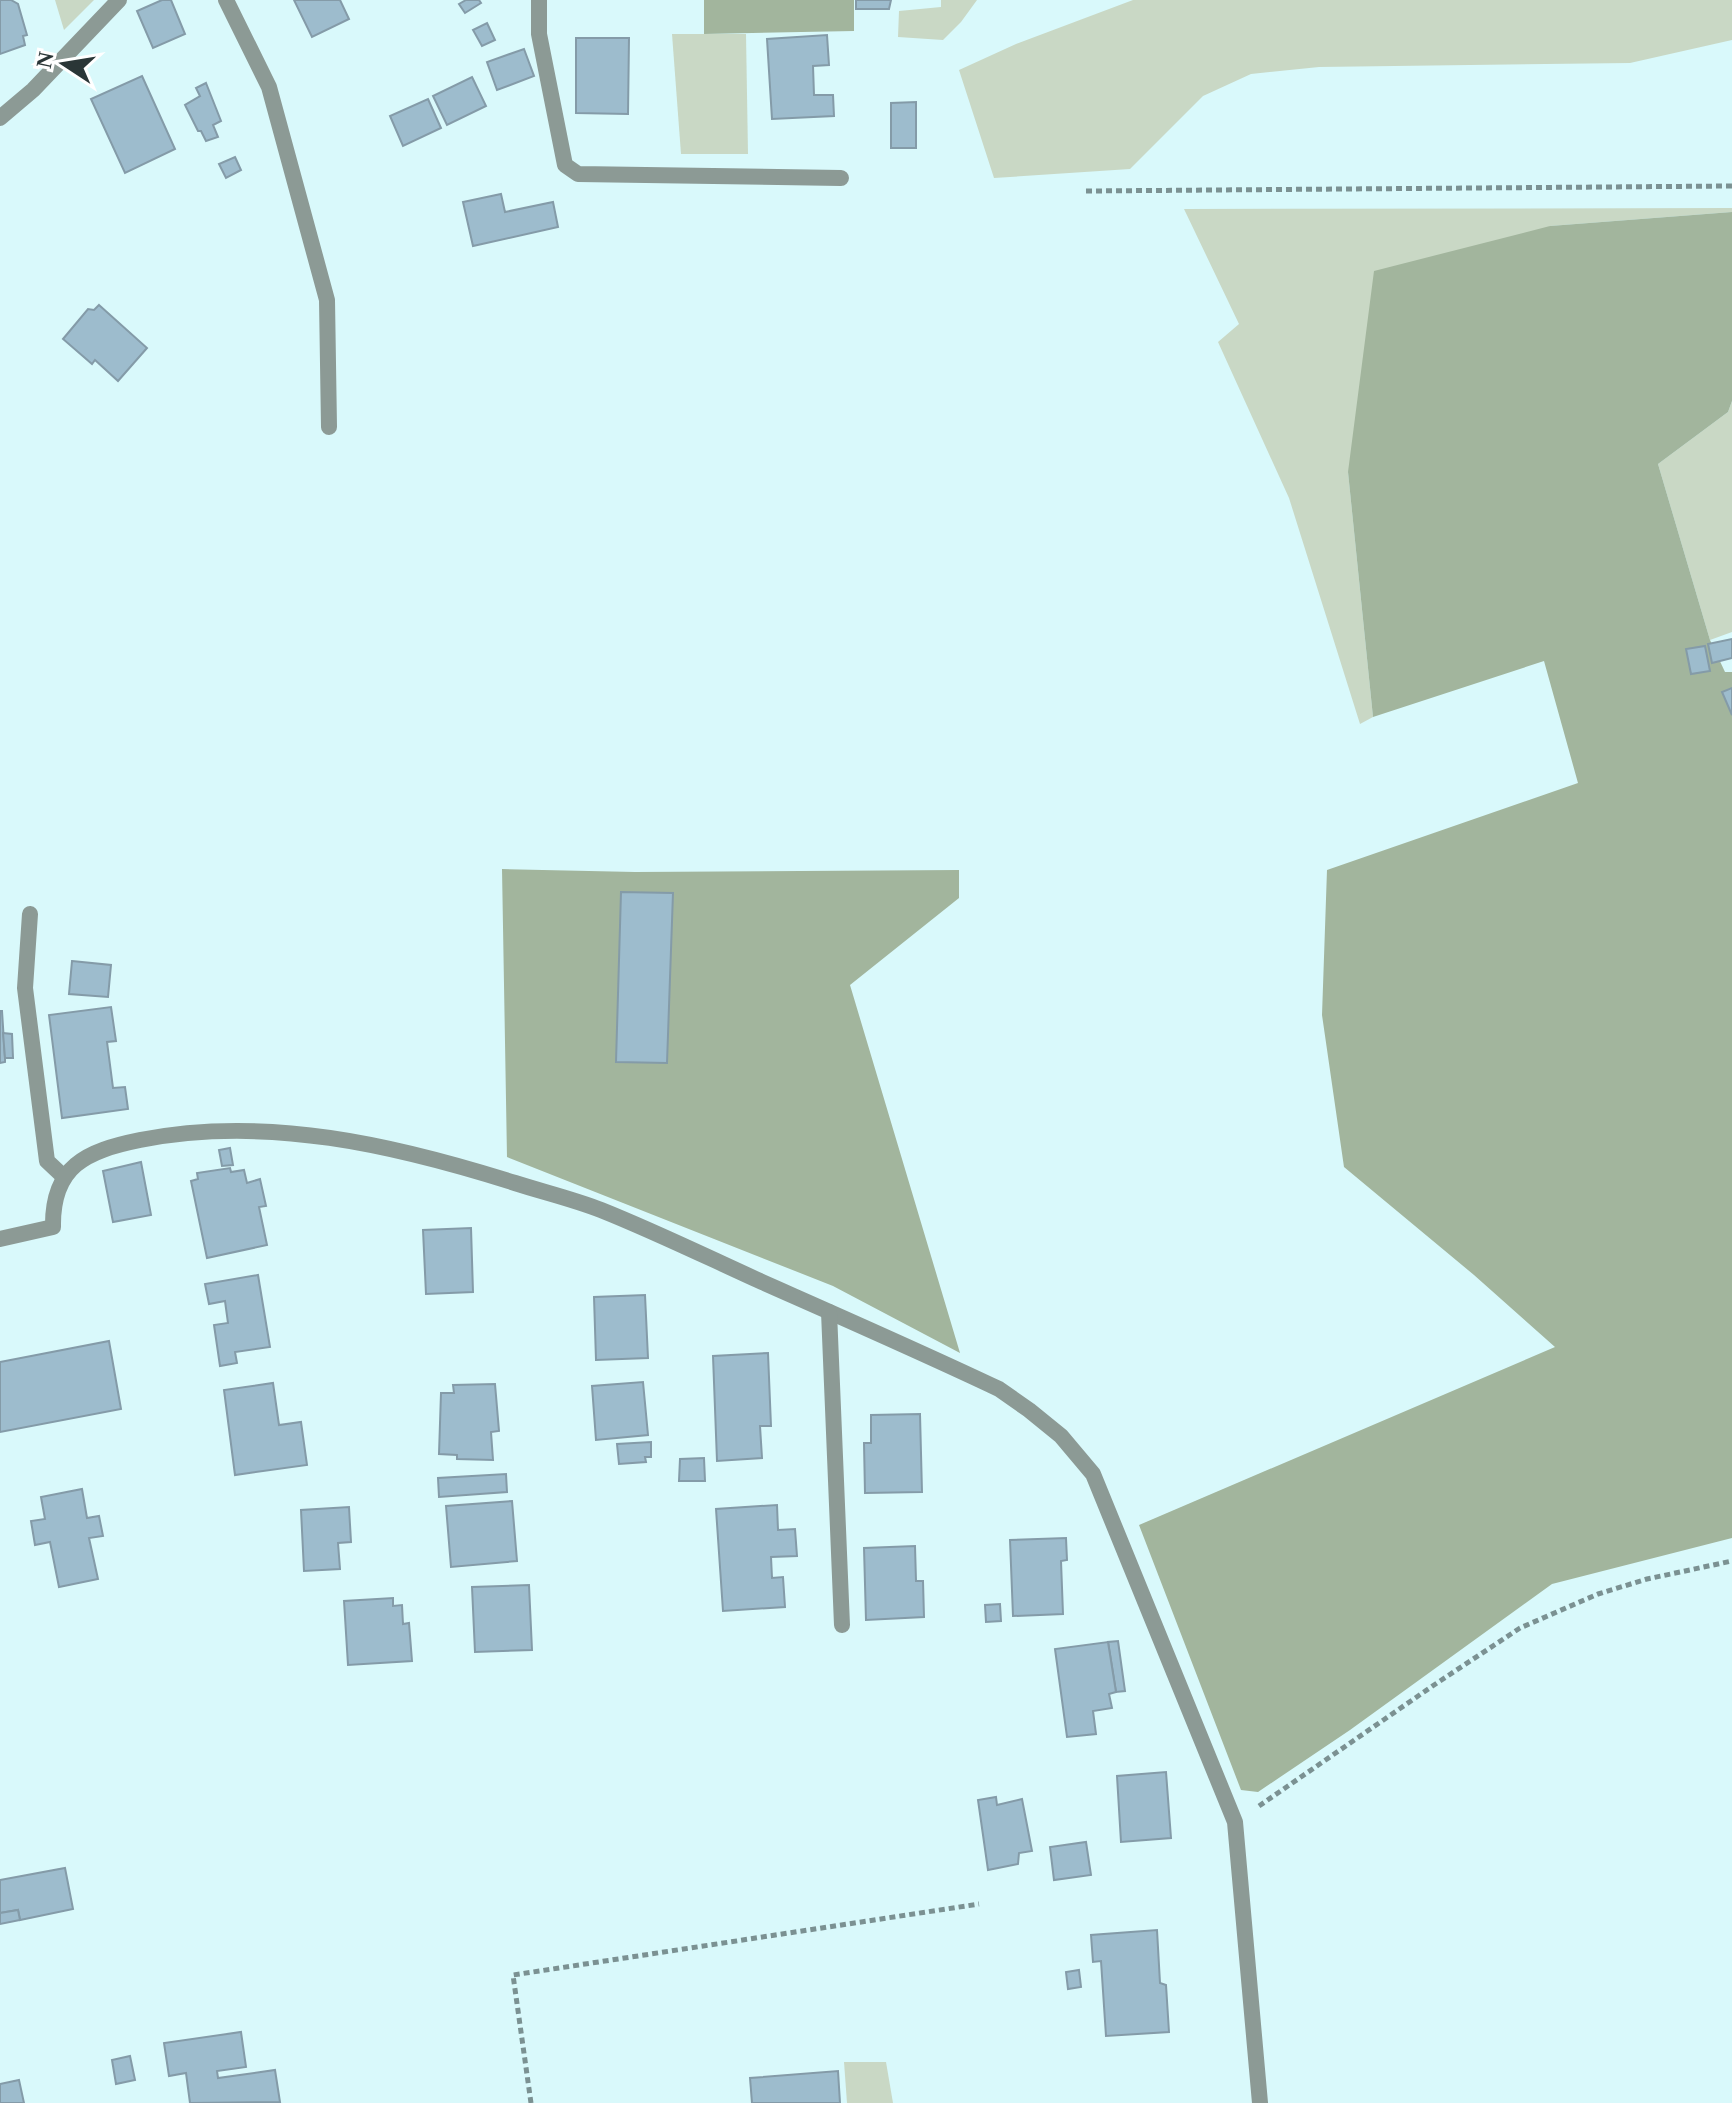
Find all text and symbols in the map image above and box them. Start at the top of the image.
north arrow [24,24,104,104]
text: N [31,49,59,70]

